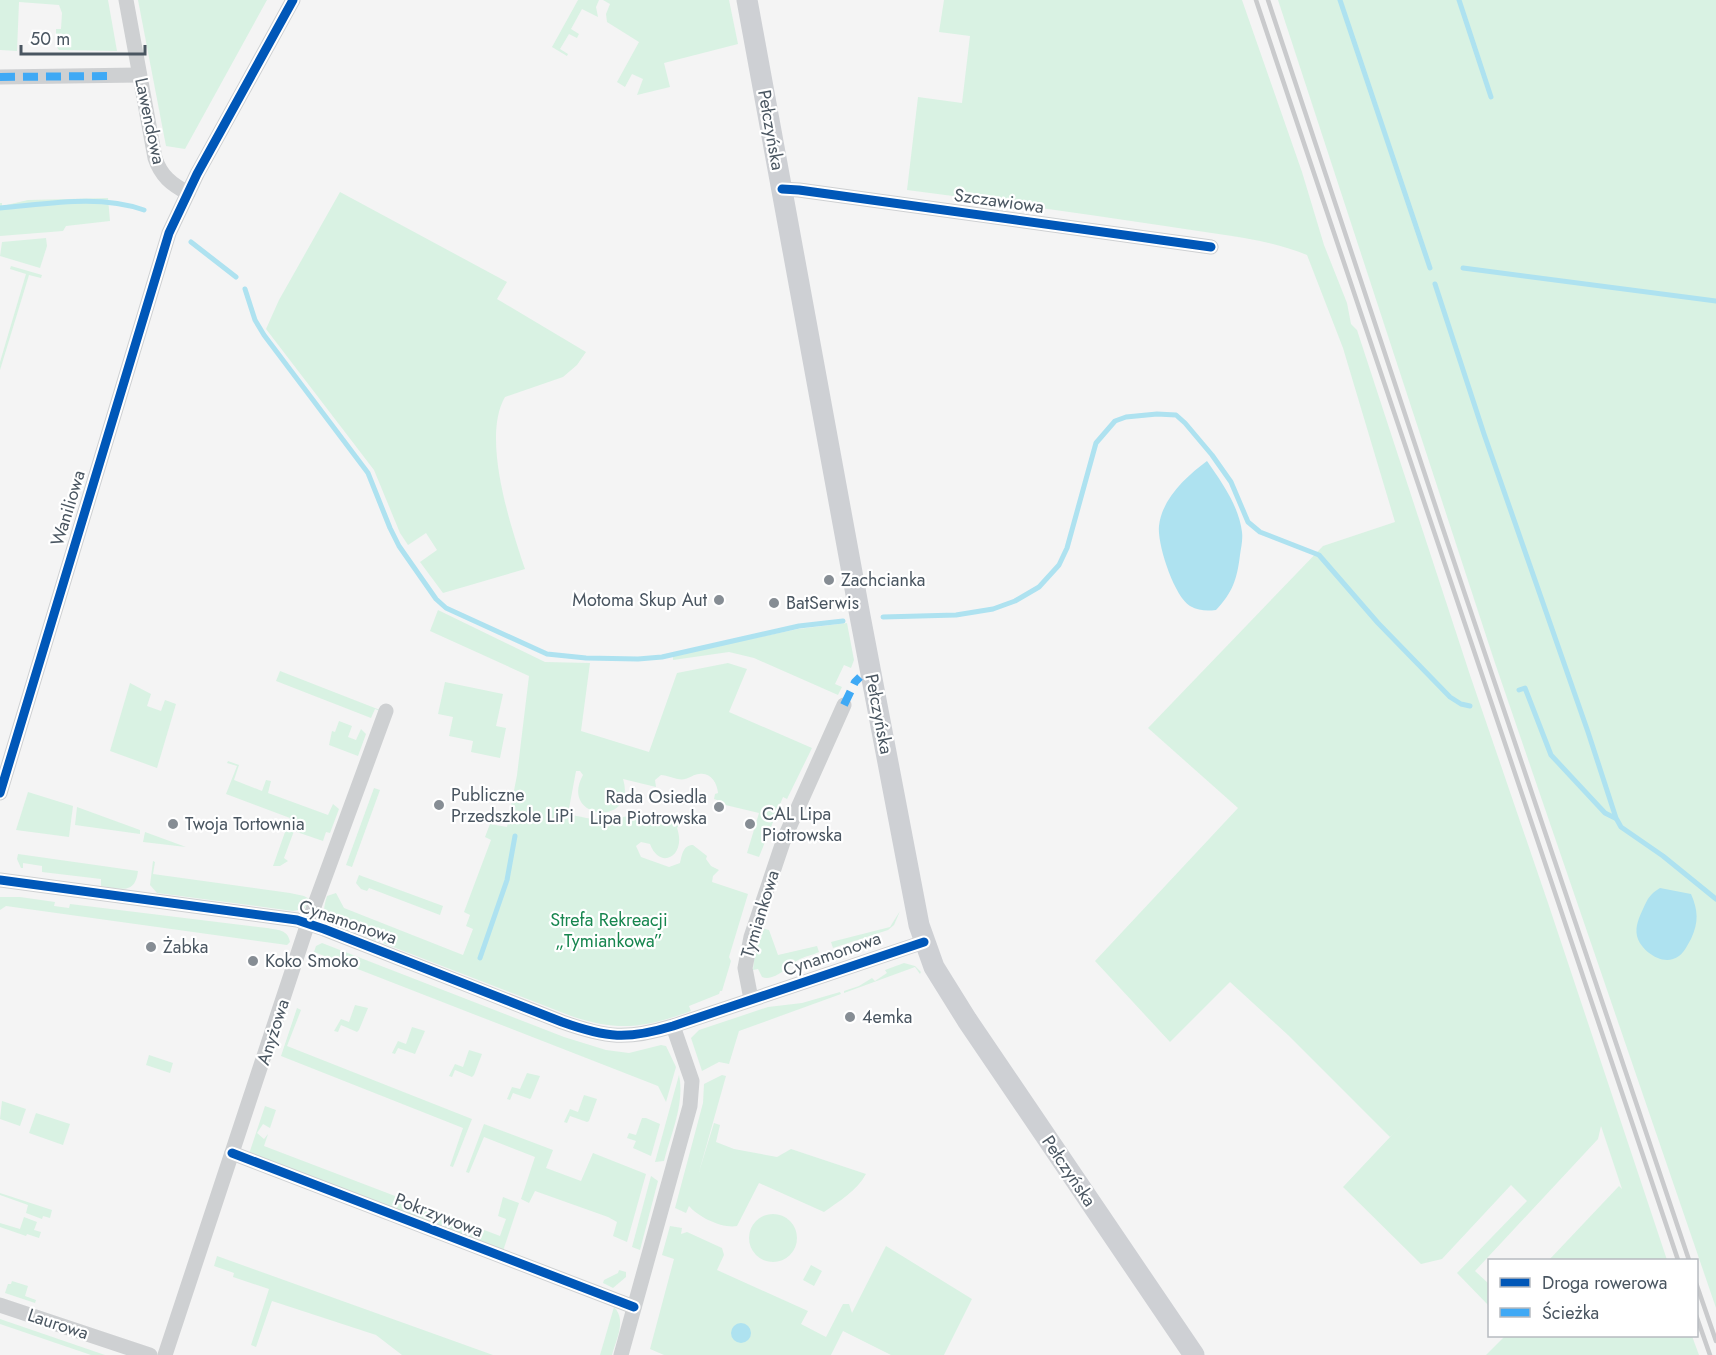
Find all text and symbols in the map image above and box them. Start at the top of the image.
scale bar [21,18,146,56]
text: 50 m [30,26,70,52]
street label: Lawendowa [128,75,172,167]
street label: Pełczyńska [751,88,791,172]
street label: Szczawiowa [952,182,1046,220]
street label: Waniliowa [44,467,92,549]
place label: Zachcianka [841,567,926,593]
marker: Zachcianka [822,573,836,587]
place label: Motoma Skup Aut [572,587,708,613]
place label: BatSerwis [786,590,859,616]
marker: Motoma Skup Aut [712,593,726,607]
marker: BatSerwis [767,596,781,610]
street label: Pełczyńska [859,672,899,756]
place label: Publiczne Przedszkole LiPi [451,782,574,829]
place label: Rada Osiedla Lipa Piotrowska [590,784,707,831]
marker: Publiczne Przedszkole LiPi [432,798,446,812]
marker: Rada Osiedla Lipa Piotrowska [712,800,726,814]
place label: CAL Lipa Piotrowska [762,801,842,848]
place label: Twoja Tortownia [185,811,305,837]
marker: Twoja Tortownia [166,817,180,831]
marker: CAL Lipa Piotrowska [743,817,757,831]
street label: Tymiankowa [734,867,786,961]
street label: Cynamonowa [295,893,401,951]
park label: Strefa Rekreacji „Tymiankowa” [550,907,668,954]
street label: Cynamonowa [779,925,885,983]
place label: Żabka [163,934,208,960]
marker: Żabka [144,940,158,954]
place label: Koko Smoko [265,948,359,974]
marker: Koko Smoko [246,954,260,968]
street label: Anyżowa [250,996,296,1068]
place label: 4emka [862,1004,912,1030]
marker: 4emka [843,1010,857,1024]
street label: Pełczyńska [1036,1130,1102,1212]
street label: Pokrzywowa [391,1186,487,1244]
legend [1488,1259,1698,1337]
text: Droga rowerowa [1542,1270,1667,1296]
text: Ścieżka [1542,1300,1599,1326]
street label: Laurowa [24,1302,92,1346]

